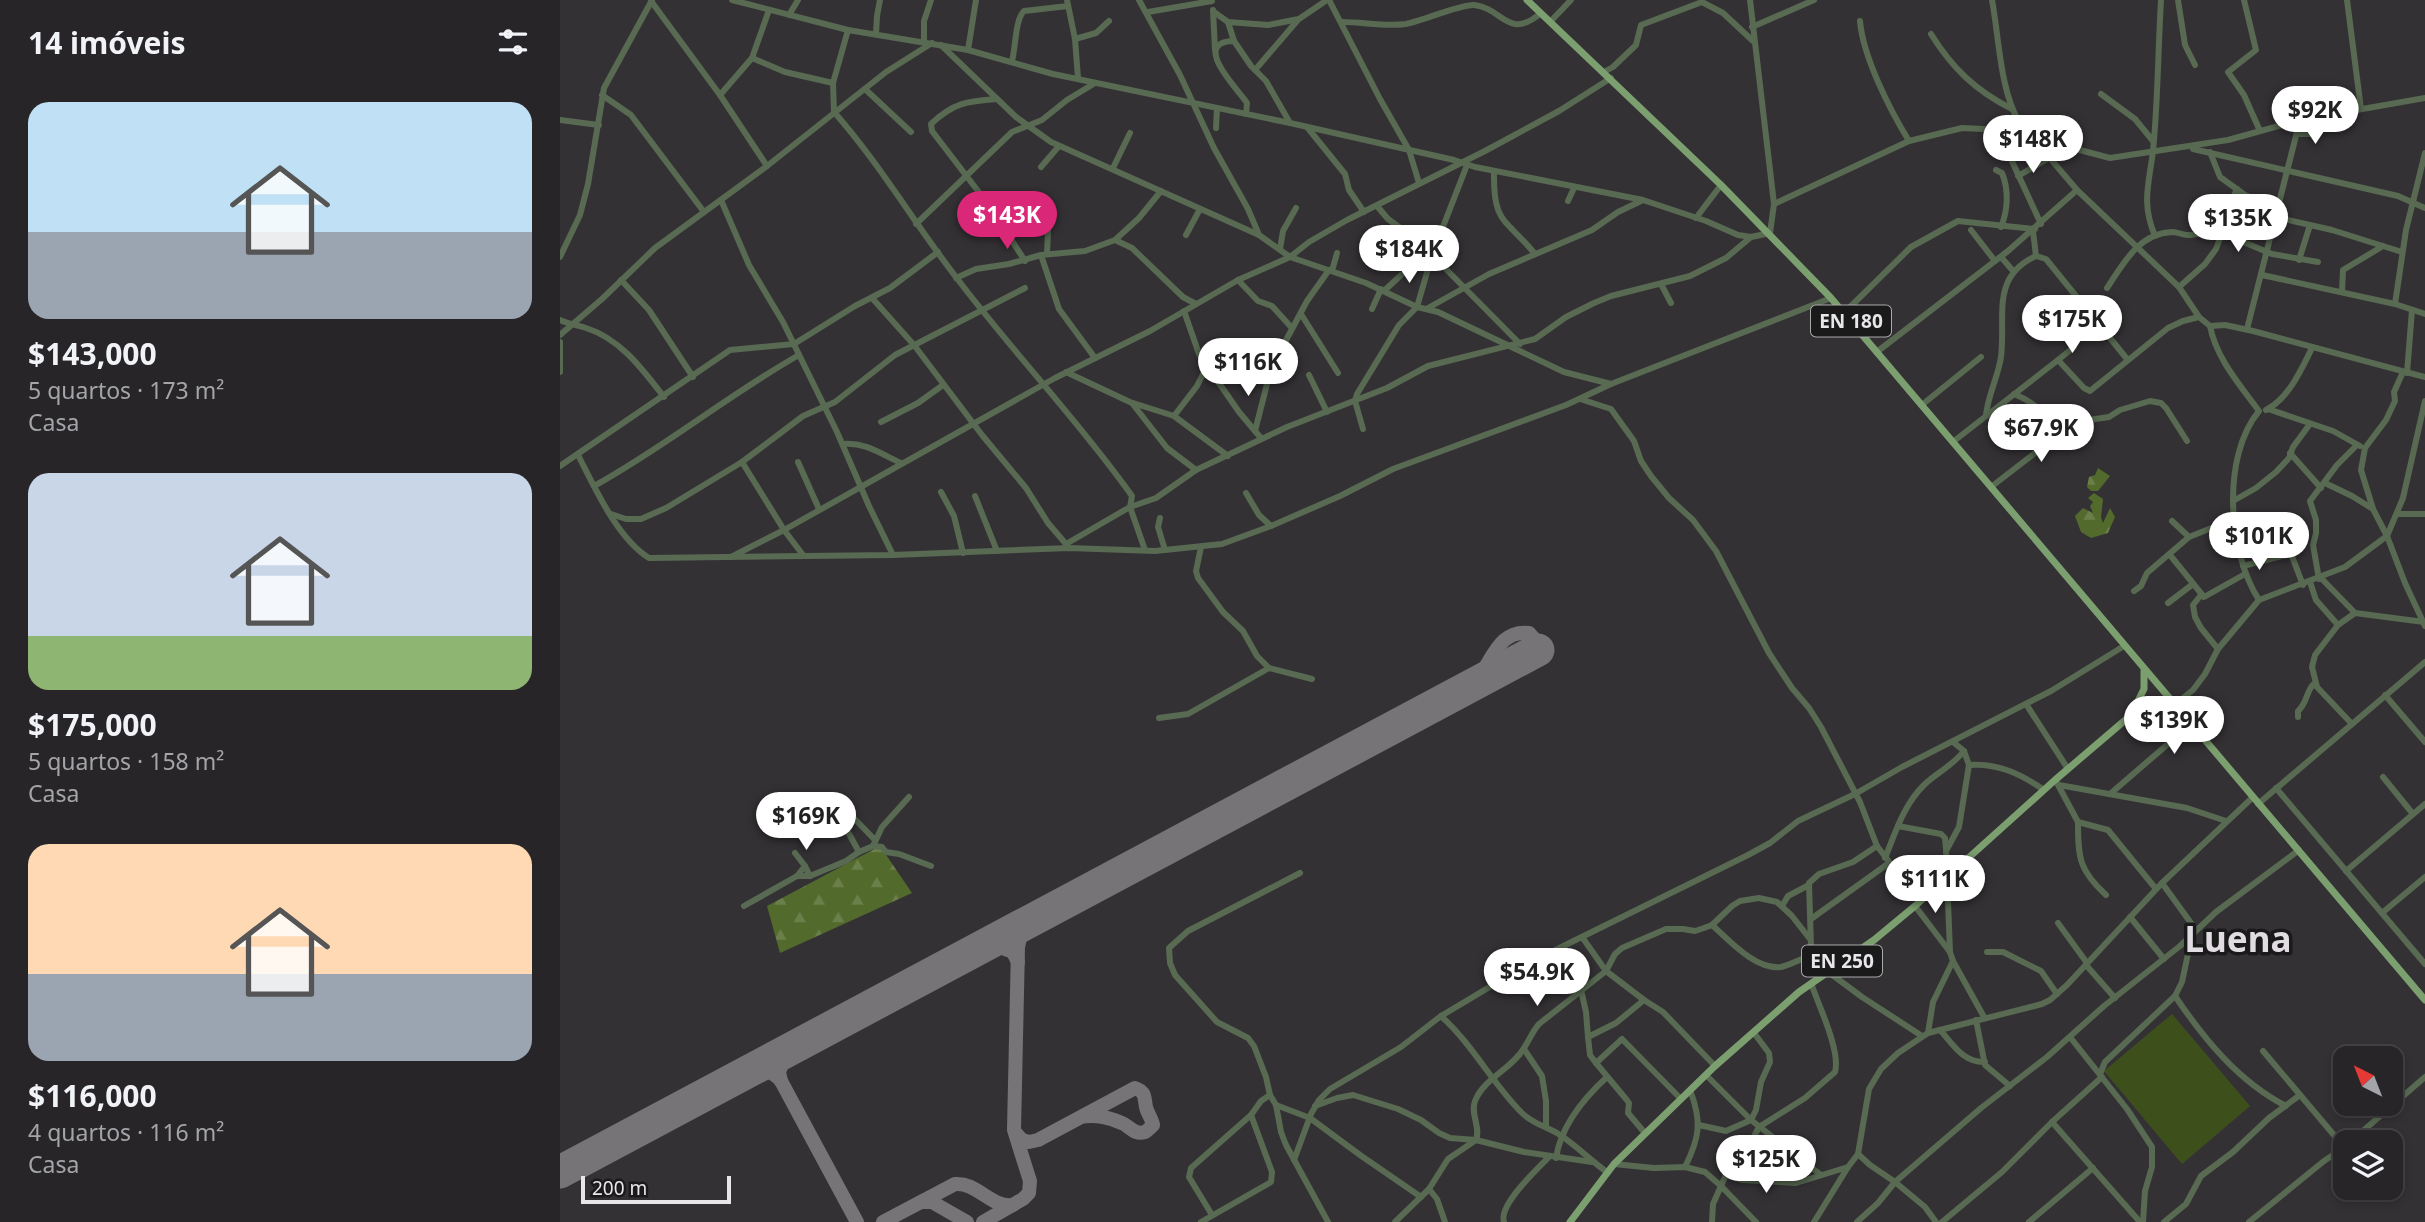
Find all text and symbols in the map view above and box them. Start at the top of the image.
text: 14 imóveis [28,22,186,63]
icon: filters [494,23,532,61]
pin: $92K [2274,86,2356,146]
text: $92K [2288,93,2342,125]
pin: $148K [1984,116,2082,175]
text: $148K [1999,122,2067,154]
icon: home [217,147,343,273]
pin: $143K [958,191,1056,251]
pin: $135K [2189,194,2287,254]
text: $143K [973,198,1041,230]
text: $135K [2204,201,2272,233]
pin: $184K [1360,226,1458,285]
text: $184K [1375,232,1443,264]
pin: $175K [2023,296,2121,355]
text: $175K [2038,302,2106,334]
road number: EN 180 [1811,306,1891,336]
text: $143,000 [28,333,157,374]
pin: $116K [1199,338,1297,398]
text: $116K [1214,345,1282,377]
text: 5 quartos · 173 m² [28,374,224,406]
pin: $67.9K [1984,405,2098,464]
text: Casa [28,406,79,438]
text: $67.9K [2004,411,2078,443]
pin: $101K [2210,512,2308,572]
icon: home [217,518,343,644]
text: $101K [2225,519,2293,551]
pin: $139K [2125,696,2223,756]
text: $139K [2140,703,2208,735]
text: $175,000 [28,704,157,745]
text: 5 quartos · 158 m² [28,745,224,777]
text: Casa [28,777,79,809]
pin: $169K [757,792,855,852]
text: $169K [772,799,840,831]
pin: $111K [1886,856,1984,915]
text: $111K [1901,862,1969,894]
icon: home [217,889,343,1015]
district label: Luena [2185,915,2291,962]
road number: EN 250 [1802,945,1882,976]
pin: $54.9K [1480,948,1594,1008]
text: $54.9K [1500,955,1574,987]
north arrow [2333,1046,2403,1116]
map controls [2333,1046,2403,1200]
text: $116,000 [28,1075,157,1116]
text: 4 quartos · 116 m² [28,1116,224,1148]
button: layers [2333,1130,2403,1200]
pin: $125K [1717,1136,1815,1195]
text: $125K [1732,1142,1800,1174]
text: Casa [28,1148,79,1180]
scale bar [581,1173,732,1205]
text: 200 m [592,1175,647,1201]

